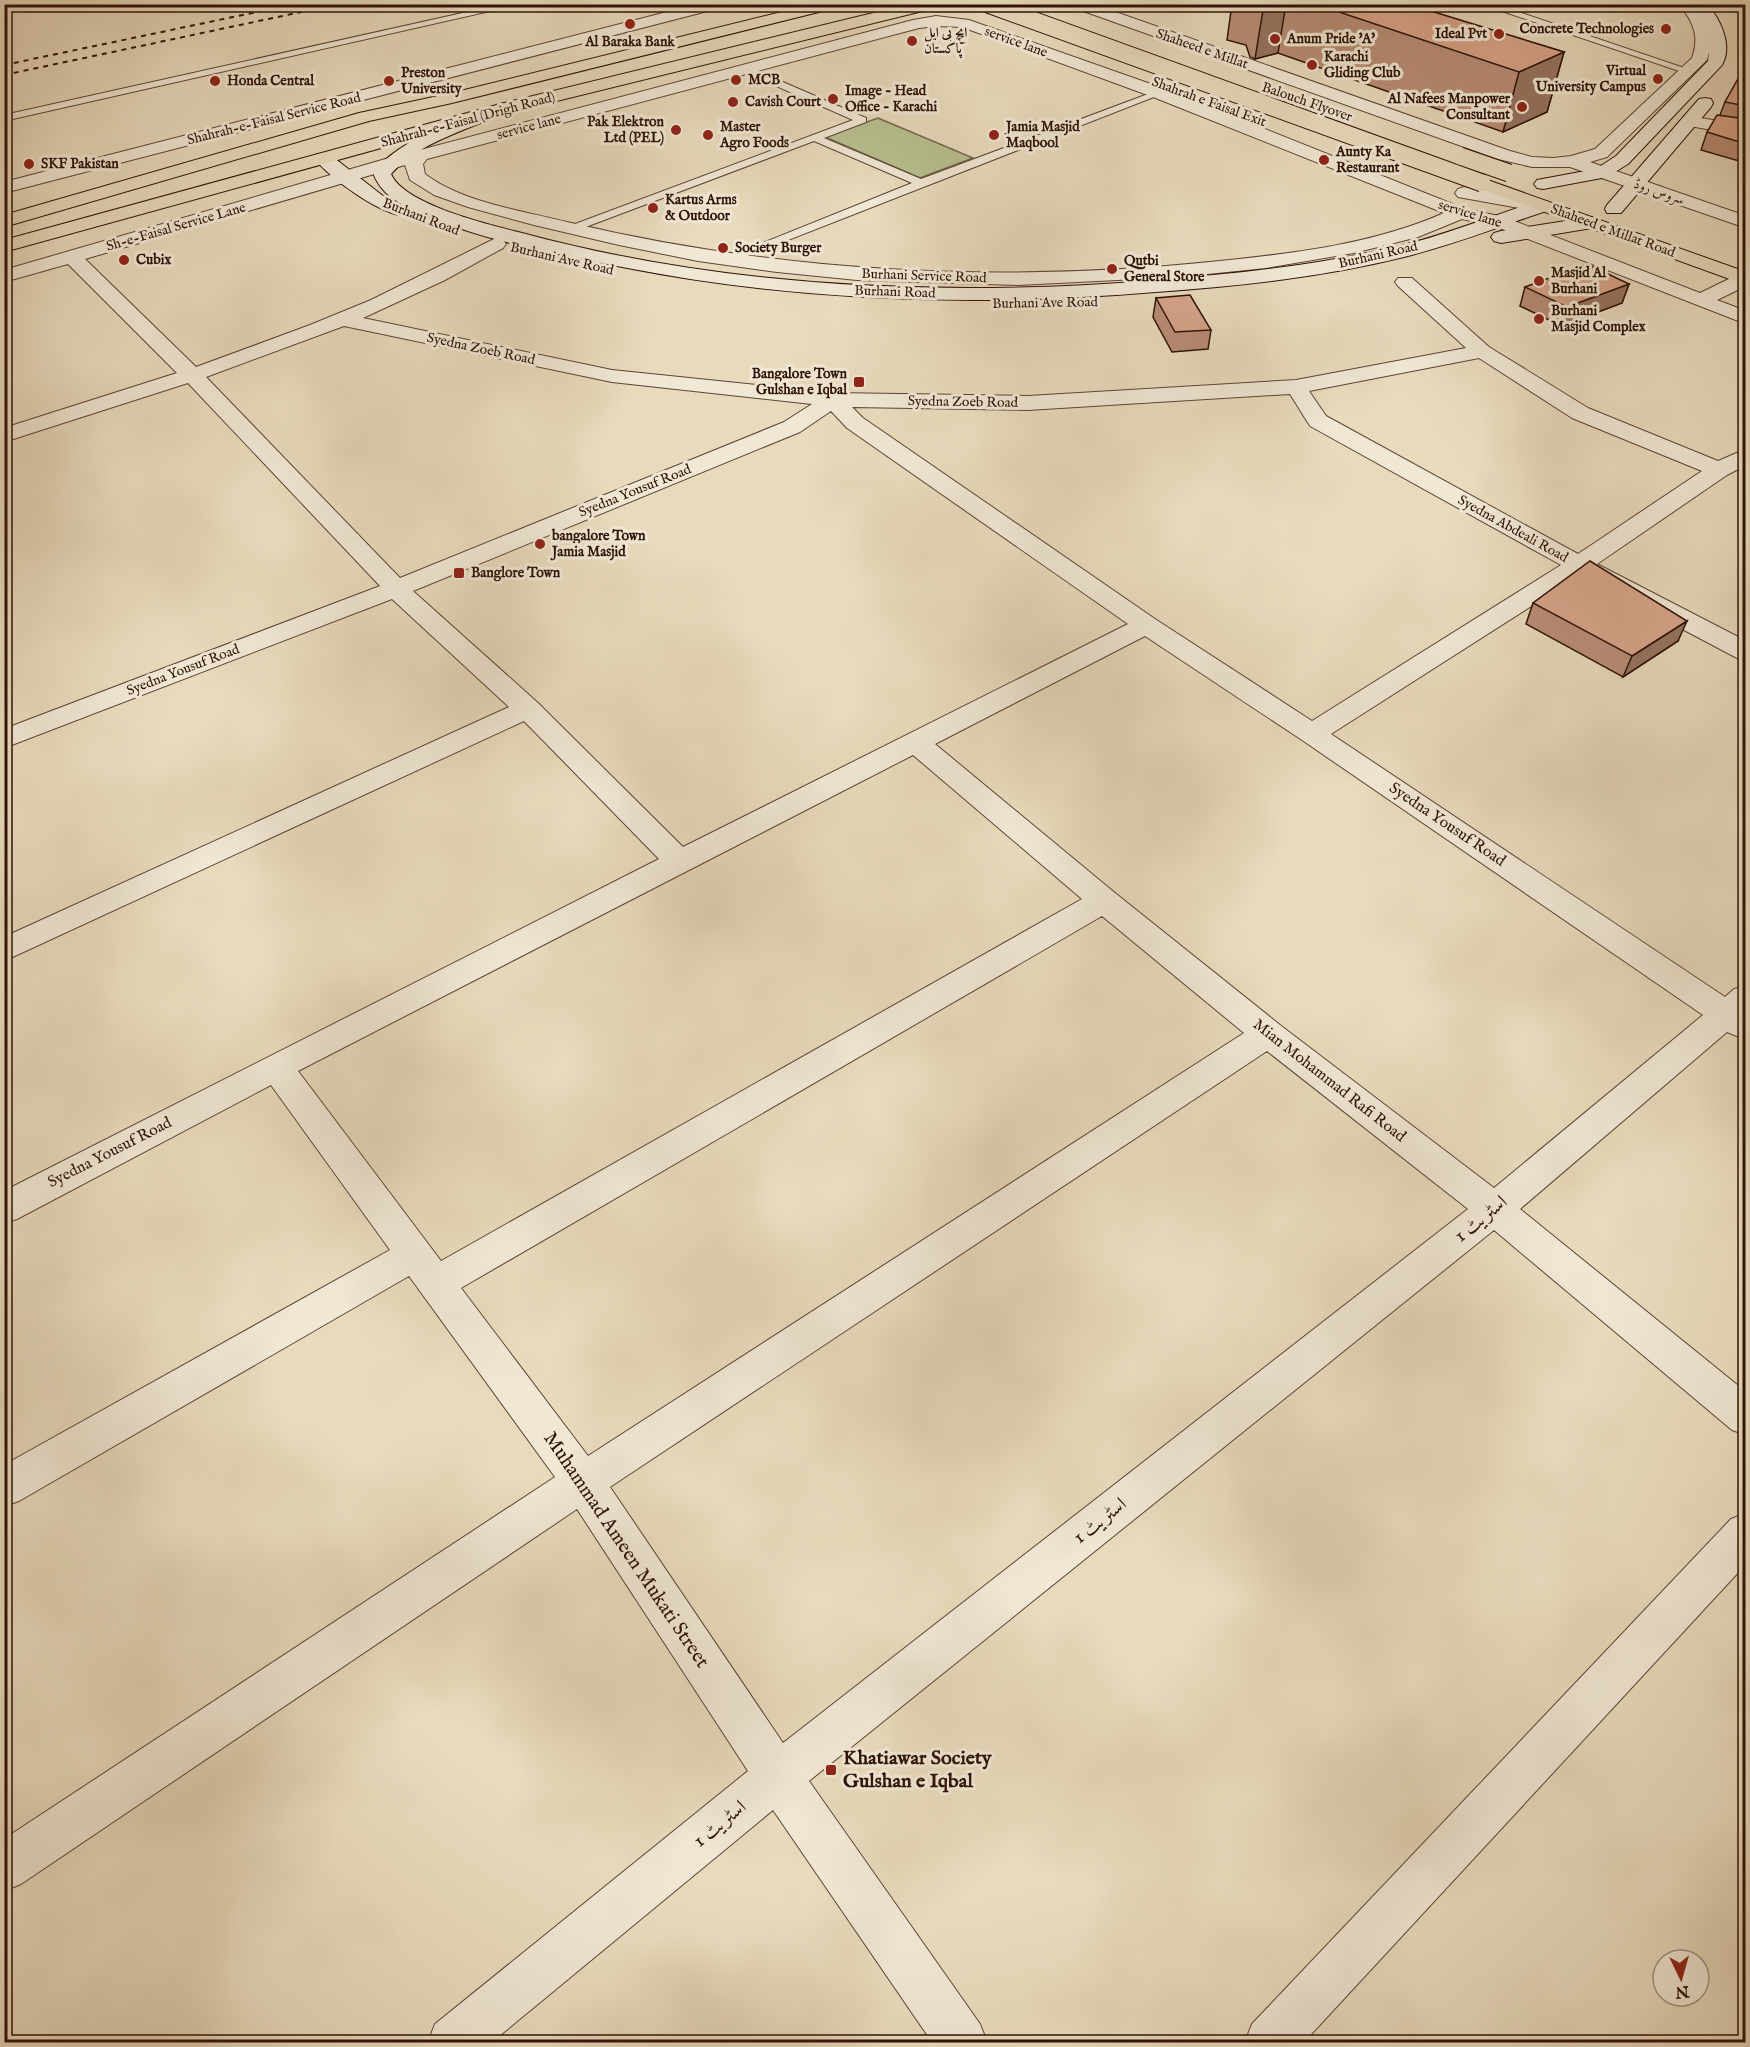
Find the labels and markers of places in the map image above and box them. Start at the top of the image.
marker: Al Baraka Bank [623,17,637,31]
place label: Concrete Technologies [1519,20,1654,38]
marker: Concrete Technologies [1659,22,1673,36]
place label: ایچ بی ایل پاکستان [924,24,967,59]
place label: Ideal Pvt [1435,25,1487,43]
marker: Ideal Pvt [1492,27,1506,41]
place label: Anum Pride 'A' [1286,30,1375,48]
marker: Anum Pride 'A' [1268,32,1282,46]
place label: Al Baraka Bank [584,33,675,51]
marker: ایچ بی ایل پاکستان [905,34,919,48]
place label: Karachi Gliding Club [1324,48,1401,82]
marker: Karachi Gliding Club [1305,58,1319,72]
place label: Virtual University Campus [1535,62,1647,96]
place label: Preston University [400,64,463,98]
place label: MCB [748,71,780,89]
place label: Honda Central [227,72,315,90]
marker: Virtual University Campus [1651,72,1665,86]
marker: MCB [729,73,743,87]
marker: Honda Central [208,74,222,88]
marker: Preston University [382,74,396,88]
place label: Image - Head Office - Karachi [845,82,937,116]
place label: Al Nafees Manpower Consultant [1387,90,1511,124]
marker: Image - Head Office - Karachi [826,92,840,106]
place label: Cavish Court [745,93,821,111]
marker: Cavish Court [726,95,740,109]
marker: Al Nafees Manpower Consultant [1515,100,1529,114]
place label: Pak Elektron Ltd (PEL) [587,113,665,147]
place label: Master Agro Foods [719,118,789,152]
place label: Jamia Masjid Maqbool [1004,118,1080,152]
marker: Pak Elektron Ltd (PEL) [669,123,683,137]
marker: Master Agro Foods [701,128,715,142]
marker: Jamia Masjid Maqbool [987,128,1001,142]
place label: Aunty Ka Restaurant [1335,143,1400,177]
marker: Aunty Ka Restaurant [1317,153,1331,167]
place label: SKF Pakistan [41,155,119,173]
marker: SKF Pakistan [22,157,36,171]
place label: Kartus Arms & Outdoor [665,191,737,225]
marker: Kartus Arms & Outdoor [646,201,660,215]
place label: Society Burger [735,239,822,257]
marker: Society Burger [716,241,730,255]
place label: Cubix [136,251,171,269]
place label: Qutbi General Store [1124,252,1205,286]
marker: Cubix [117,253,131,267]
marker: Qutbi General Store [1105,262,1119,276]
place label: Masjid Al Burhani [1551,264,1607,298]
marker: Masjid Al Burhani [1532,274,1546,288]
place label: Burhani Masjid Complex [1551,302,1646,336]
marker: Burhani Masjid Complex [1532,312,1546,326]
place label: Bangalore Town Gulshan e Iqbal [752,365,848,399]
marker: Bangalore Town Gulshan e Iqbal [852,375,866,389]
place label: bangalore Town Jamia Masjid [550,527,646,561]
marker: bangalore Town Jamia Masjid [533,537,547,551]
place label: Banglore Town [471,564,561,582]
marker: Banglore Town [452,566,466,580]
place label: Khatiawar Society Gulshan e Iqbal [843,1746,993,1794]
marker: Khatiawar Society Gulshan e Iqbal [824,1763,838,1777]

